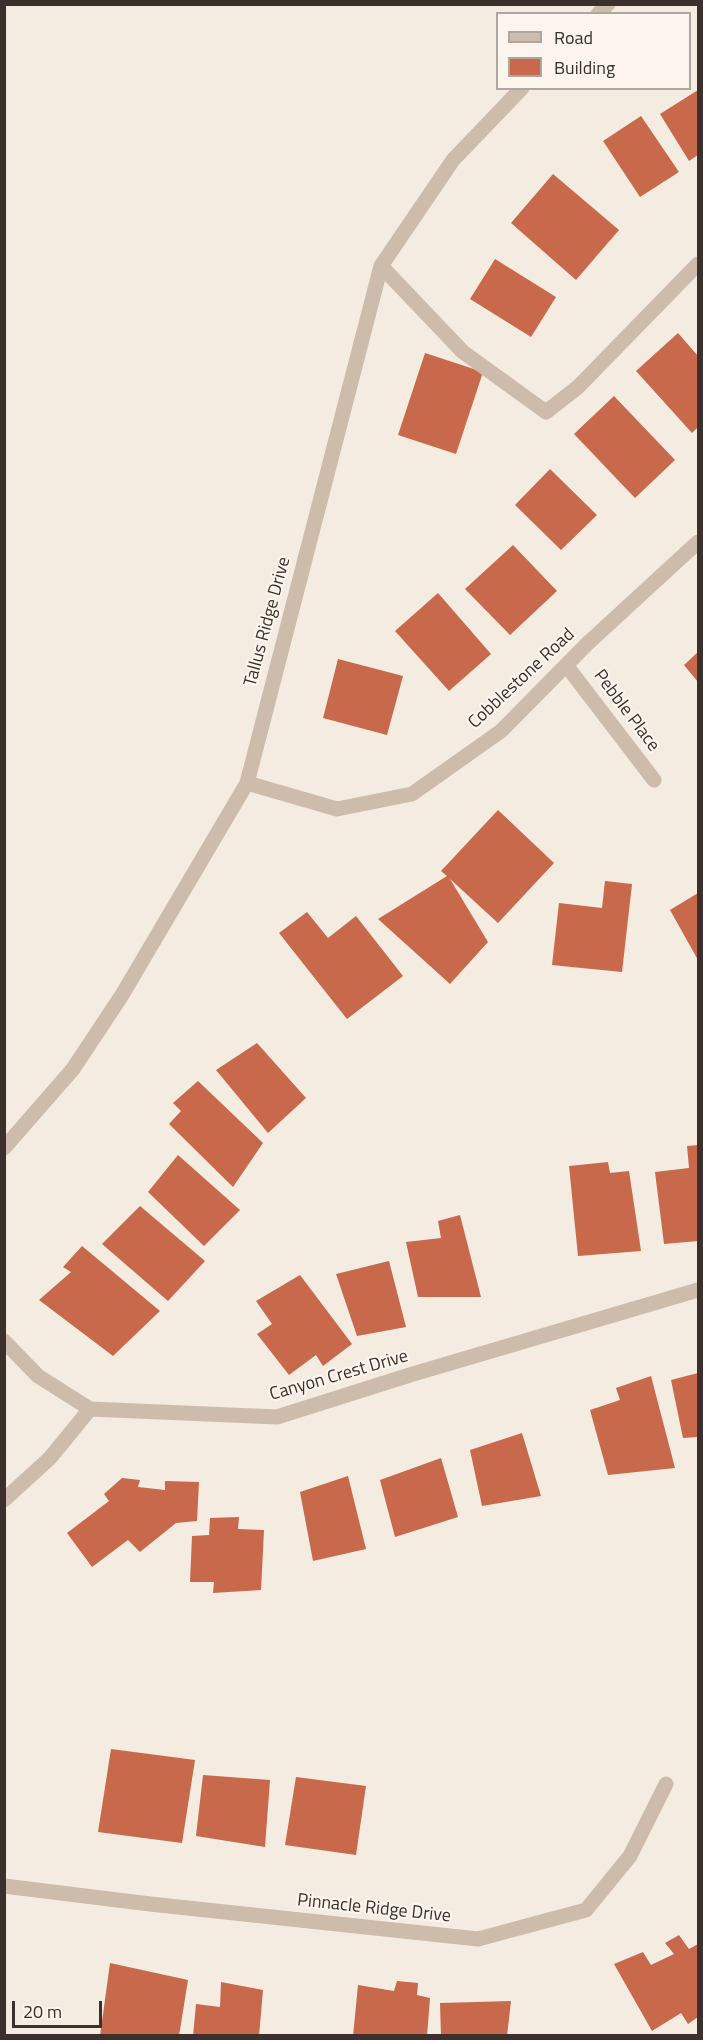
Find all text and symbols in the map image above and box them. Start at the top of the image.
legend [496,12,691,90]
text: Road [554,24,593,51]
text: Building [554,54,615,81]
street label: Tallus Ridge Drive [240,555,296,689]
street label: Cobblestone Road [464,624,580,734]
street label: Pebble Place [588,666,664,756]
street label: Canyon Crest Drive [267,1346,411,1406]
street label: Pinnacle Ridge Drive [296,1890,452,1928]
scale bar [15,1989,105,2027]
text: 20 m [23,1998,62,2025]

